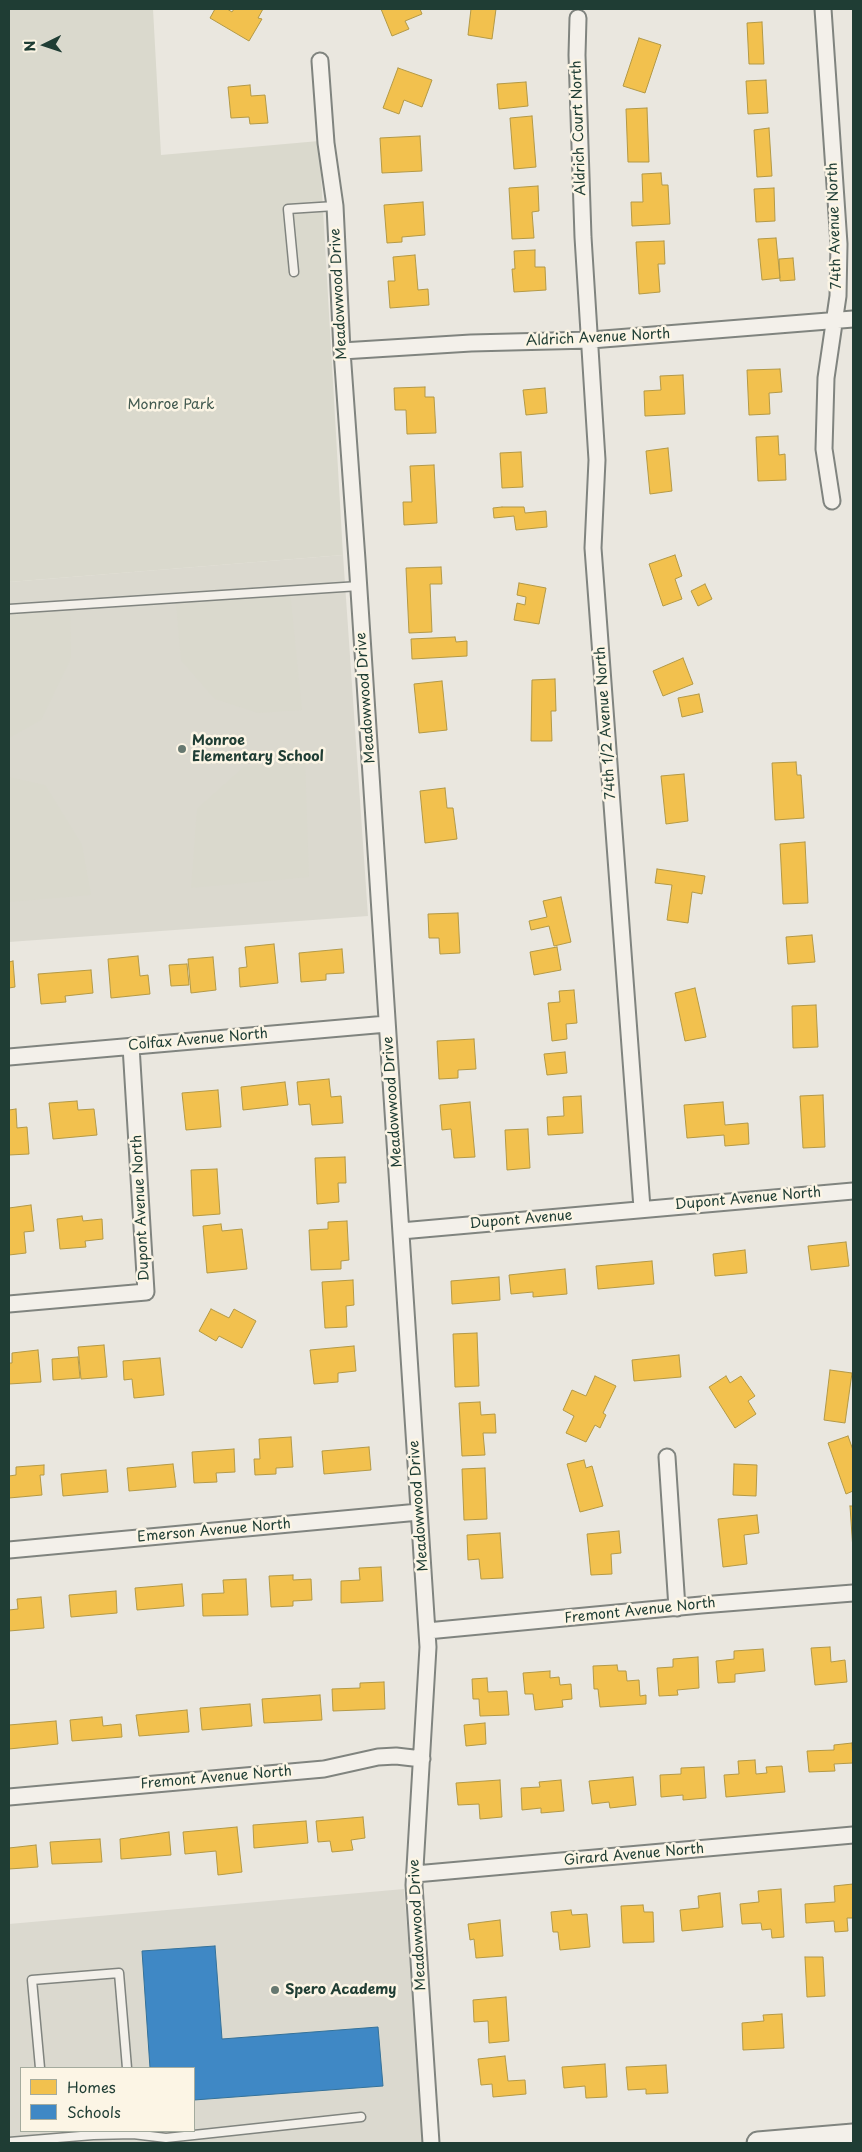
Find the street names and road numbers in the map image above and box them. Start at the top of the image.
street label: Aldrich Court North [568,60,590,196]
street label: 74th Avenue North [824,162,846,290]
street label: Meadowwood Drive [327,228,351,360]
street label: Aldrich Avenue North [525,326,671,350]
street label: Meadowwood Drive [353,632,379,764]
street label: 74th 1/2 Avenue North [592,646,620,800]
street label: Colfax Avenue North [128,1026,268,1054]
street label: Meadowwood Drive [380,1036,406,1168]
street label: Dupont Avenue North [129,1134,153,1282]
street label: Dupont Avenue North [674,1184,822,1214]
street label: Dupont Avenue [469,1207,573,1233]
street label: Meadowwood Drive [406,1440,432,1572]
street label: Emerson Avenue North [137,1516,291,1546]
street label: Fremont Avenue North [564,1595,716,1627]
street label: Fremont Avenue North [140,1763,292,1793]
street label: Girard Avenue North [563,1841,705,1869]
street label: Meadowwood Drive [406,1859,430,1991]

